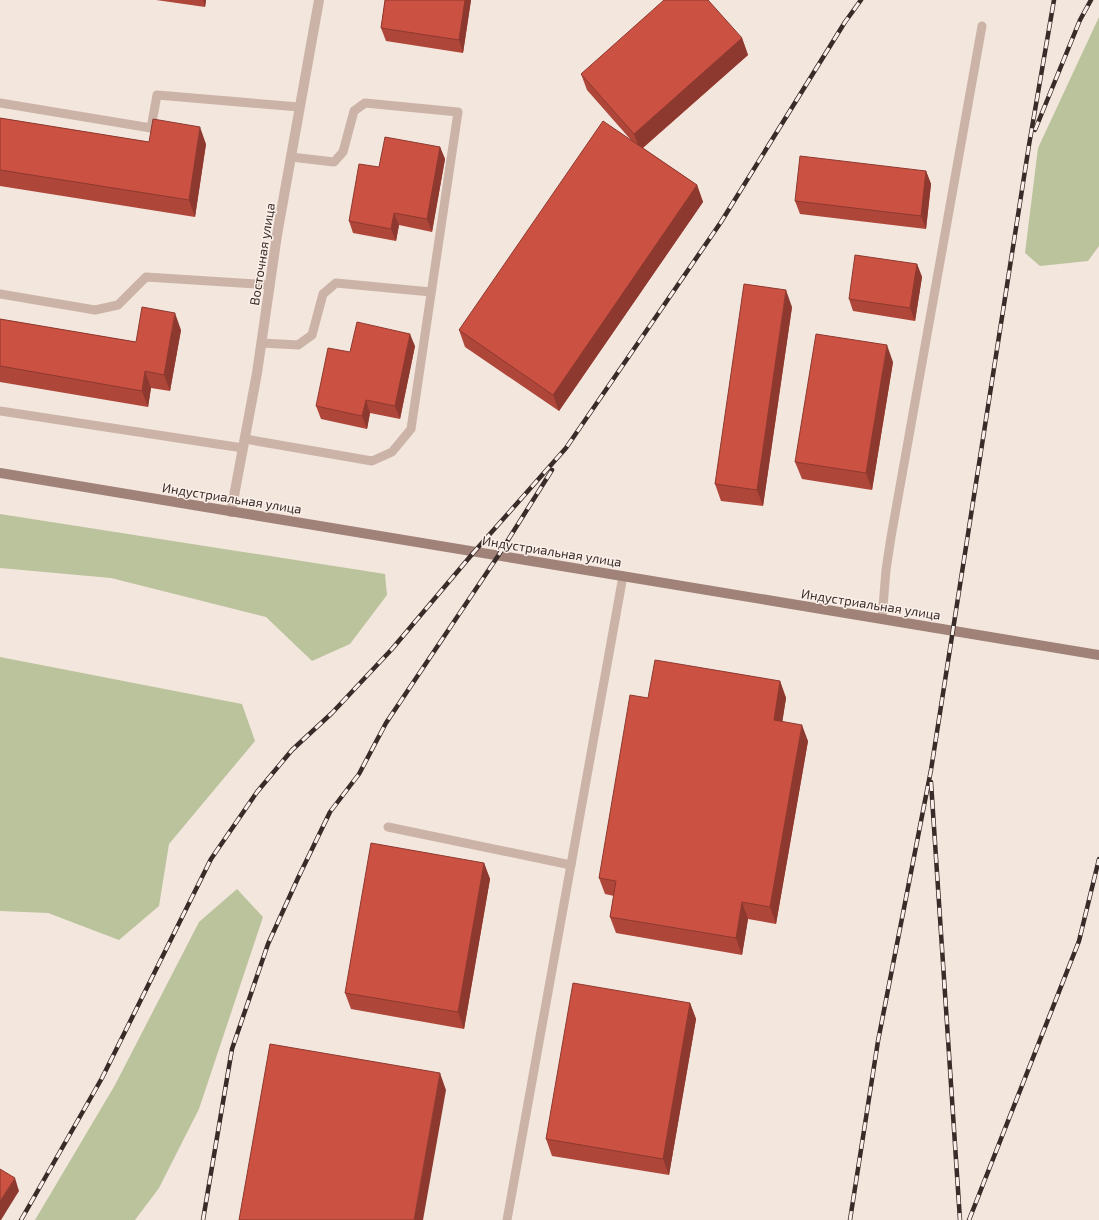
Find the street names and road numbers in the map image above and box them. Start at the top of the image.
street label: Восточная улица [246,202,278,306]
street label: Индустриальная улица [161,479,303,517]
street label: Индустриальная улица [481,532,623,570]
street label: Индустриальная улица [800,585,942,623]

